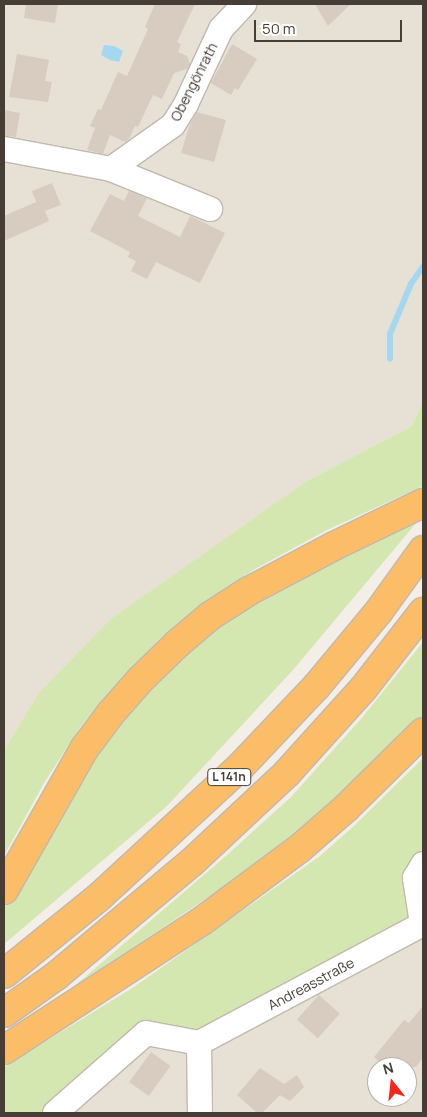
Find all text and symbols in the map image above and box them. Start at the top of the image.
scale bar [257,10,404,42]
text: 50 m [262,18,296,39]
street label: Obengönrath [167,40,221,124]
road number: L 141n [206,768,252,786]
street label: Andreasstraße [265,954,357,1014]
north arrow [367,1057,417,1107]
text: N [381,1058,395,1079]

